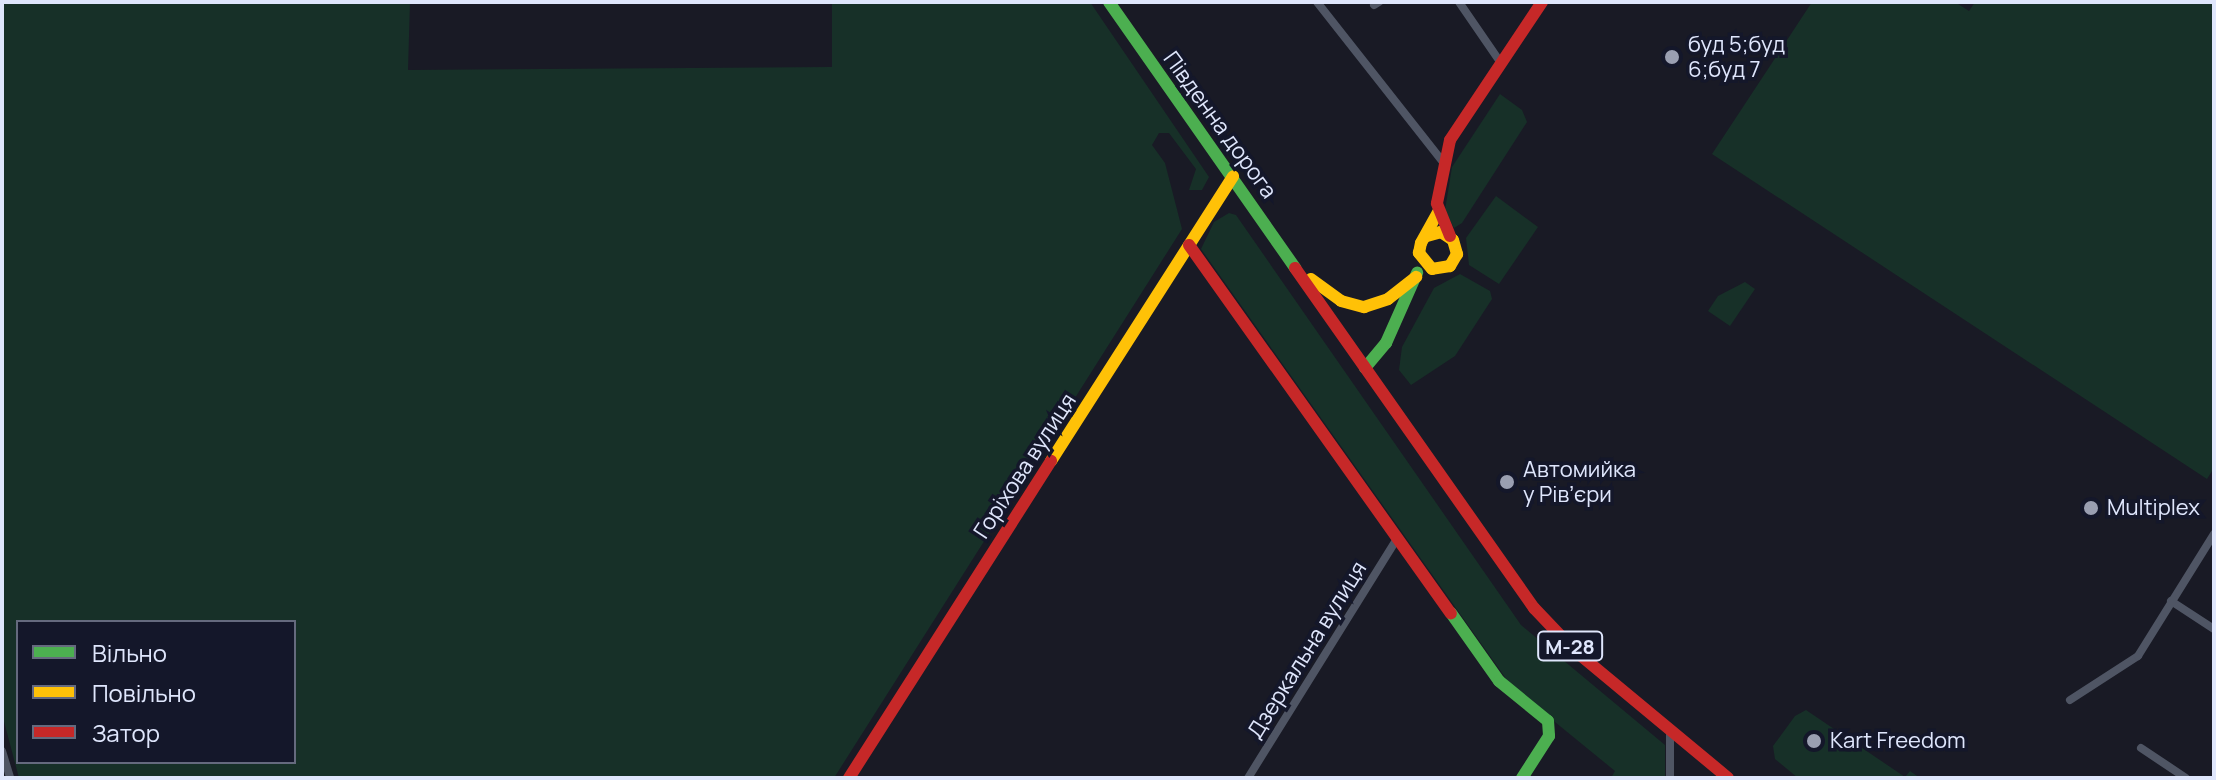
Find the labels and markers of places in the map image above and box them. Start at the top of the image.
place label: буд 5;буд 6;буд 7 [1688,31,1785,82]
marker: буд 5;буд 6;буд 7 [1663,48,1681,66]
place label: Автомийка у Рівʼєри [1523,456,1636,508]
marker: Автомийка у Рівʼєри [1498,473,1516,491]
place label: Multiplex [2107,495,2200,521]
marker: Multiplex [2082,499,2100,517]
place label: Kart Freedom [1830,728,1966,754]
marker: Kart Freedom [1805,732,1823,750]

